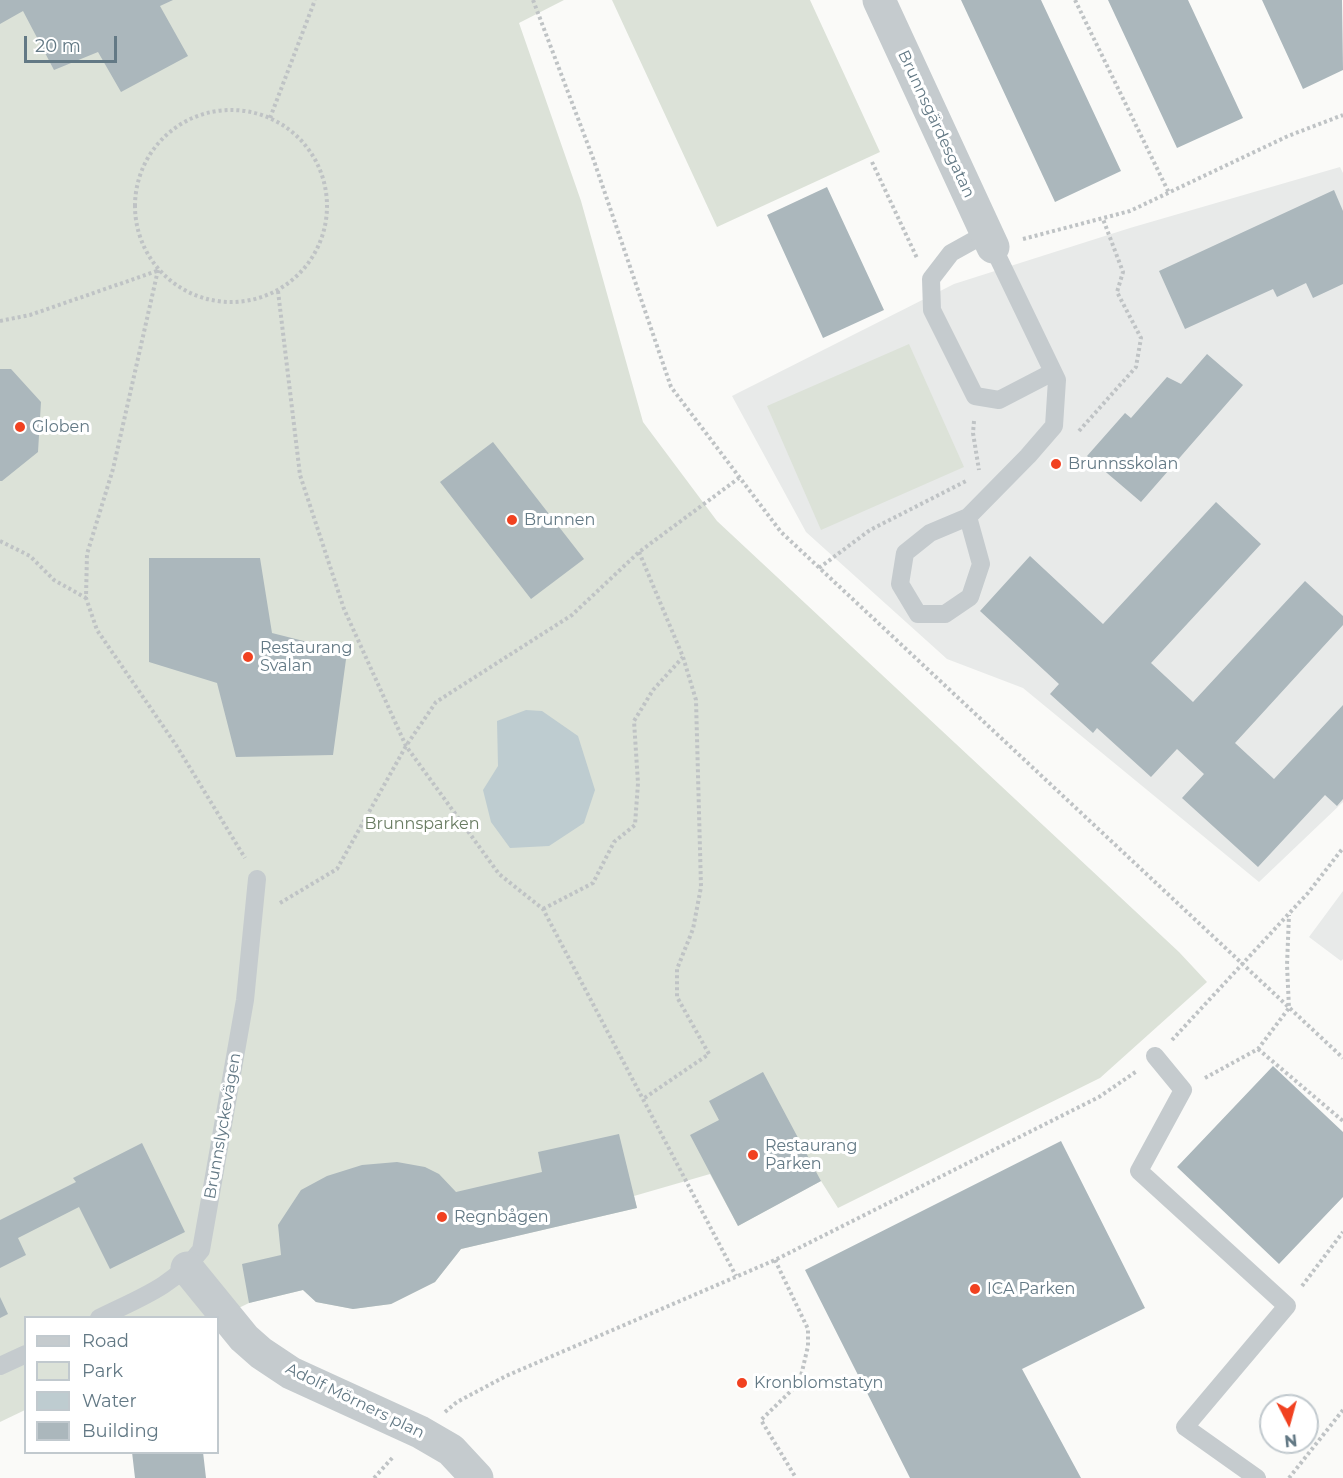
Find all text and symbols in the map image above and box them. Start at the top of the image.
scale bar [27,24,120,62]
text: 20 m [35,35,81,57]
street label: Brunnsgärdesgatan [893,47,979,201]
place label: Globen [32,417,90,437]
marker: Globen [13,420,27,434]
place label: Brunnsskolan [1068,454,1178,474]
marker: Brunnsskolan [1049,457,1063,471]
place label: Brunnen [524,510,595,530]
marker: Brunnen [505,513,519,527]
place label: Restaurang Svalan [260,638,352,676]
marker: Restaurang Svalan [241,650,255,664]
park label: Brunnsparken [365,814,479,834]
street label: Brunnslyckevägen [201,1051,245,1201]
place label: Restaurang Parken [765,1136,857,1174]
marker: Restaurang Parken [746,1148,760,1162]
place label: Regnbågen [454,1207,549,1227]
marker: Regnbågen [435,1210,449,1224]
place label: ICA Parken [987,1279,1075,1299]
marker: ICA Parken [968,1282,982,1296]
legend [24,1316,219,1454]
text: Road [82,1330,129,1352]
street label: Adolf Mörners plan [282,1359,428,1443]
text: Park [82,1360,123,1382]
place label: Kronblomstatyn [754,1373,883,1393]
marker: Kronblomstatyn [735,1376,749,1390]
text: Water [82,1390,137,1412]
north arrow [1259,1394,1319,1454]
text: Building [82,1420,159,1442]
text: N [1283,1430,1298,1451]

